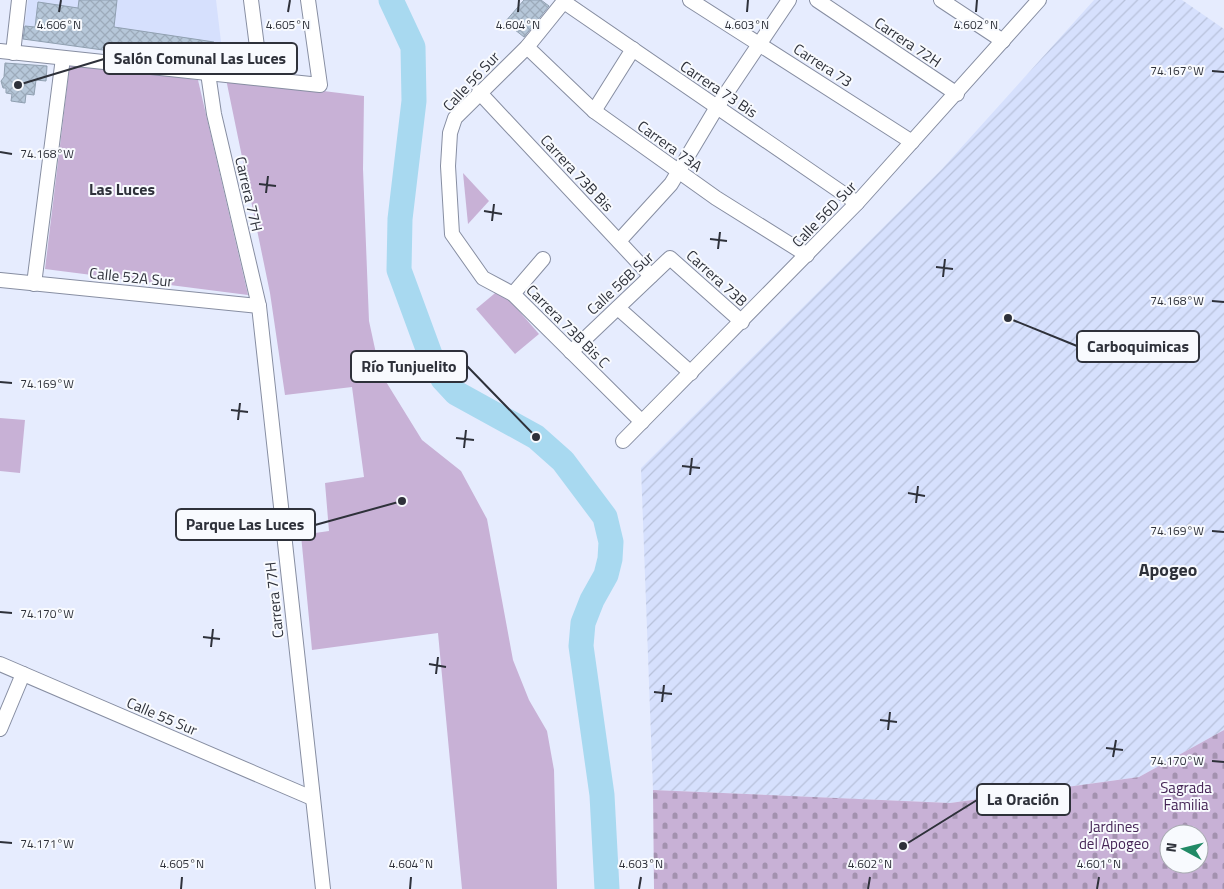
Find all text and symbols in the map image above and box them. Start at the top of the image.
street label: Carrera 72H [870,11,946,73]
text: 4.606°N [37,15,81,34]
text: 4.605°N [266,15,310,34]
text: 4.604°N [496,15,540,34]
text: 4.603°N [725,15,769,34]
text: 4.602°N [954,15,998,34]
street label: Carrera 73 [789,37,857,93]
callout: Salón Comunal Las Luces [104,43,297,74]
text: Salón Comunal Las Luces [114,46,286,70]
street label: Calle 56 Sur [437,46,505,116]
street label: Carrera 73 Bis [676,55,762,123]
text: 74.167°W [1150,61,1204,80]
street label: Carrera 73A [633,115,707,177]
street label: Carrera 73B Bis [535,129,619,217]
text: 74.168°W [20,144,74,163]
street label: Carrera 77H [229,154,269,234]
street label: Calle 56D Sur [786,176,862,252]
district label: Las Luces [89,177,155,201]
street label: Carrera 73B [681,244,753,312]
street label: Calle 56B Sur [581,246,659,320]
street label: Calle 52A Sur [88,261,174,293]
street label: Carrera 73B Bis C [521,279,615,373]
text: 74.168°W [1150,291,1204,310]
callout: Carboquimicas [1077,331,1199,362]
text: Carboquimicas [1087,334,1189,358]
callout: Río Tunjuelito [351,351,467,382]
text: Río Tunjuelito [361,354,457,378]
text: 74.169°W [20,374,74,393]
callout: Parque Las Luces [176,509,315,540]
text: Parque Las Luces [186,512,304,536]
text: 74.169°W [1150,521,1204,540]
district label: Apogeo [1139,556,1197,583]
street label: Carrera 77H [259,561,289,639]
text: 74.170°W [20,604,74,623]
street label: Calle 55 Sur [123,691,201,741]
text: 74.170°W [1150,751,1204,770]
park label: Sagrada Familia [1160,776,1212,816]
callout: La Oración [977,784,1070,815]
text: La Oración [987,787,1059,811]
park label: Jardines del Apogeo [1079,815,1149,855]
north arrow [1159,824,1209,874]
text: 74.171°W [20,834,74,853]
text: N [1160,841,1182,853]
text: 4.605°N [160,854,204,873]
text: 4.604°N [389,854,433,873]
text: 4.603°N [619,854,663,873]
text: 4.602°N [848,854,892,873]
text: 4.601°N [1077,854,1121,873]

